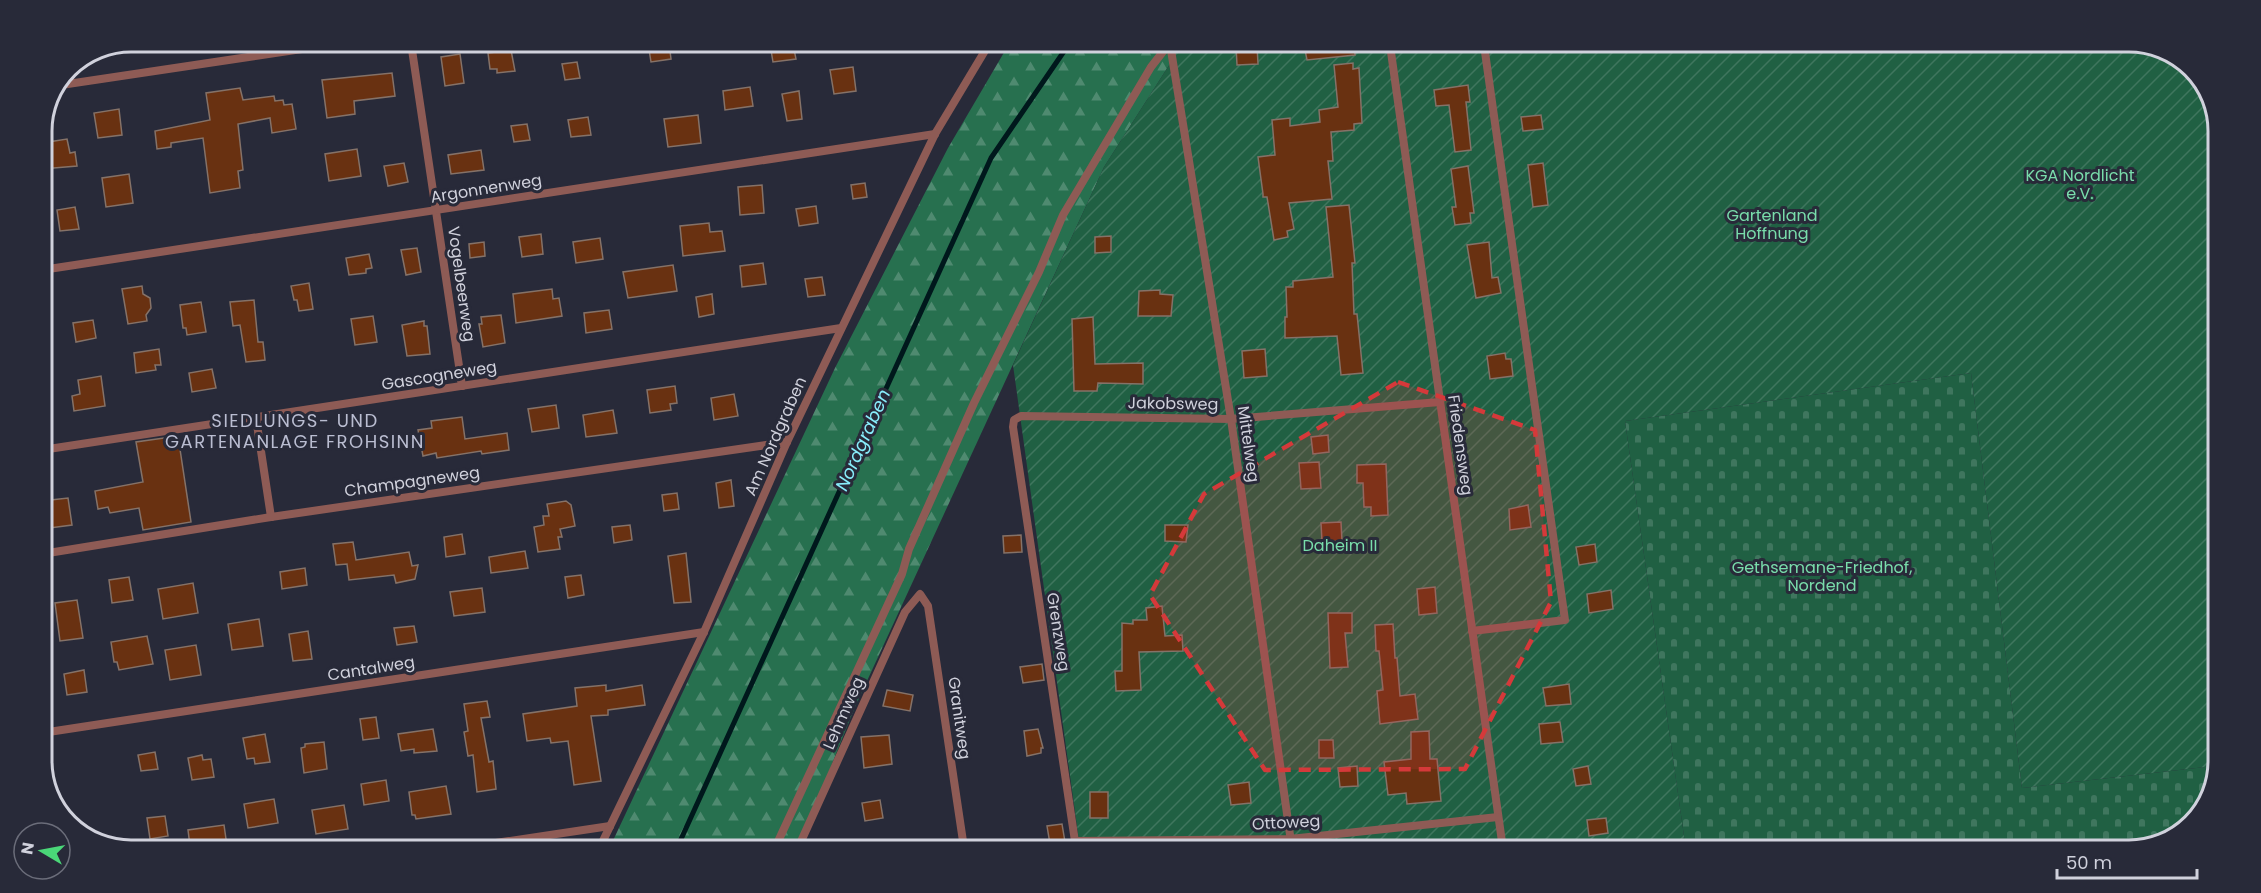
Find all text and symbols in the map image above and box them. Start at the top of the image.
park label: KGA Nordlicht e.V. [2025,164,2135,205]
street label: Argonnenweg [429,168,543,209]
park label: Gartenland Hoffnung [1726,204,1818,245]
street label: Vogelbeerweg [442,225,481,343]
street label: Gascogneweg [380,355,498,396]
street label: Am Nordgraben [739,373,812,500]
water label: Nordgraben [829,385,896,495]
street label: Jakobsweg [1127,391,1219,416]
street label: Friedensweg [1442,393,1479,497]
street label: Mittelweg [1232,404,1265,484]
district label: SIEDLUNGS- UND GARTENANLAGE FROHSINN [165,408,425,454]
street label: Champagneweg [343,461,481,502]
park label: Daheim II [1303,534,1377,557]
park label: Gethsemane-Friedhof, Nordend [1732,556,1912,597]
street label: Grenzweg [1041,591,1076,673]
street label: Cantalweg [326,650,416,687]
street label: Lehmweg [817,673,870,753]
street label: Granitweg [942,675,977,761]
street label: Ottoweg [1251,809,1321,836]
north arrow [12,821,72,881]
text: N [15,841,40,856]
scale bar [2057,842,2196,880]
text: 50 m [2066,850,2112,875]

